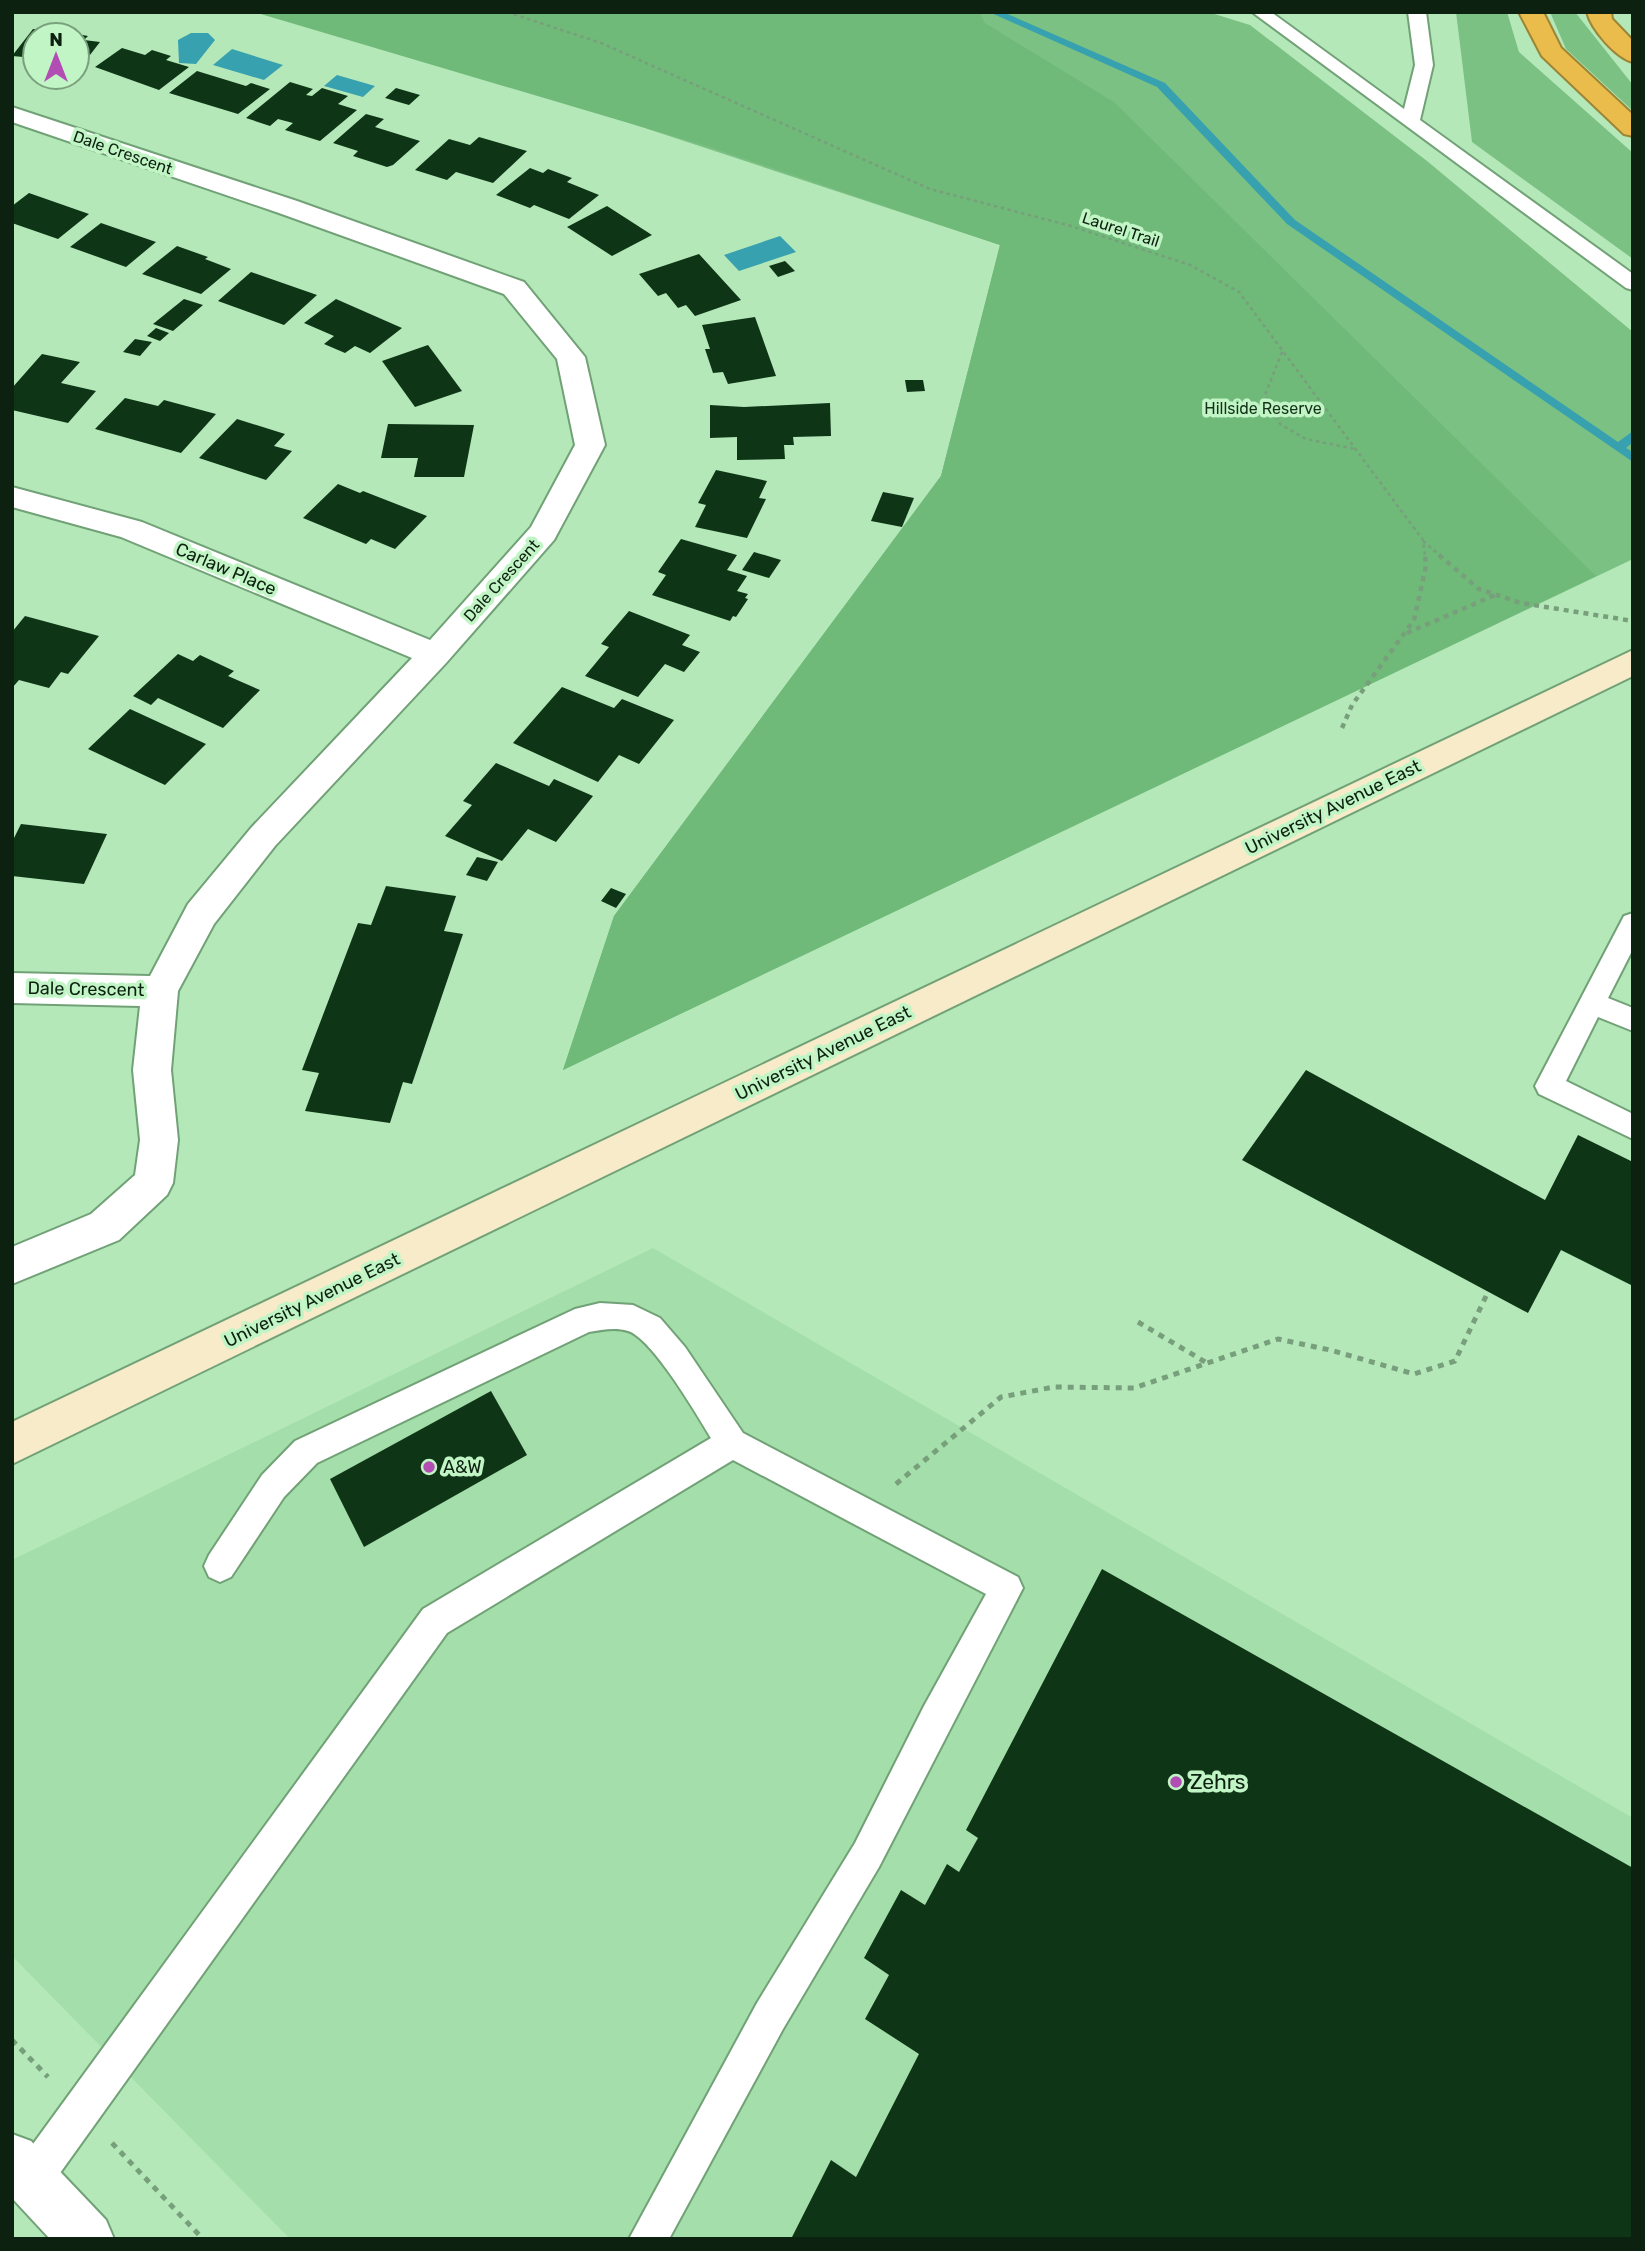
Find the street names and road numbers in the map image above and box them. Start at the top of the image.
street label: Dale Crescent [71,127,175,178]
street label: Laurel Trail [1080,208,1162,251]
street label: Dale Crescent [460,535,543,625]
street label: Carlaw Place [172,538,280,600]
street label: University Avenue East [1241,755,1425,859]
street label: Dale Crescent [27,977,145,1001]
street label: University Avenue East [731,1001,915,1105]
street label: University Avenue East [220,1248,404,1352]

